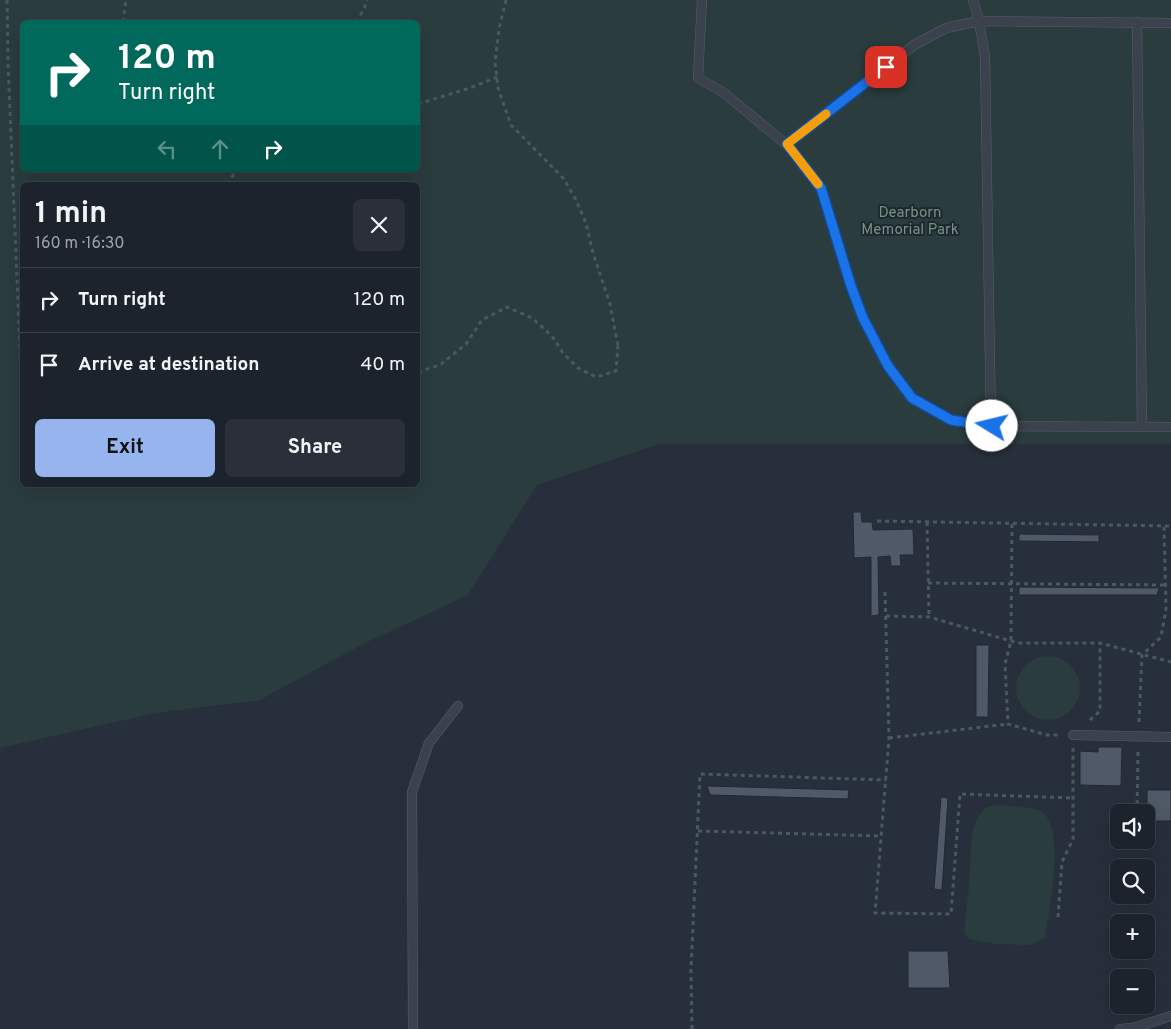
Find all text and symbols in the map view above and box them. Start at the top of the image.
text: 120 m [118,37,216,81]
icon: right [35,40,100,105]
pin [865,46,907,88]
icon: arrive [872,53,900,81]
text: Turn right [118,80,215,107]
icon: left [153,135,181,163]
icon: ahead [206,135,234,163]
icon: right [259,135,287,163]
text: 1 min [35,196,107,233]
button: close [353,199,405,251]
park label: Dearborn Memorial Park [861,204,959,240]
text: 160 m · 16:30 [35,234,125,254]
icon: right [35,286,63,314]
text: Turn right [78,288,166,312]
text: 120 m [354,288,405,312]
icon: arrive [35,351,63,379]
text: Arrive at destination [78,353,259,377]
text: 40 m [360,353,405,377]
position arrow [965,399,1017,451]
button: Exit [35,419,215,477]
button: Share [225,419,405,477]
map controls [1110,804,1155,1014]
button: sound [1110,804,1155,849]
button: search [1110,859,1155,904]
button: + [1110,914,1155,959]
button: − [1110,969,1155,1014]

